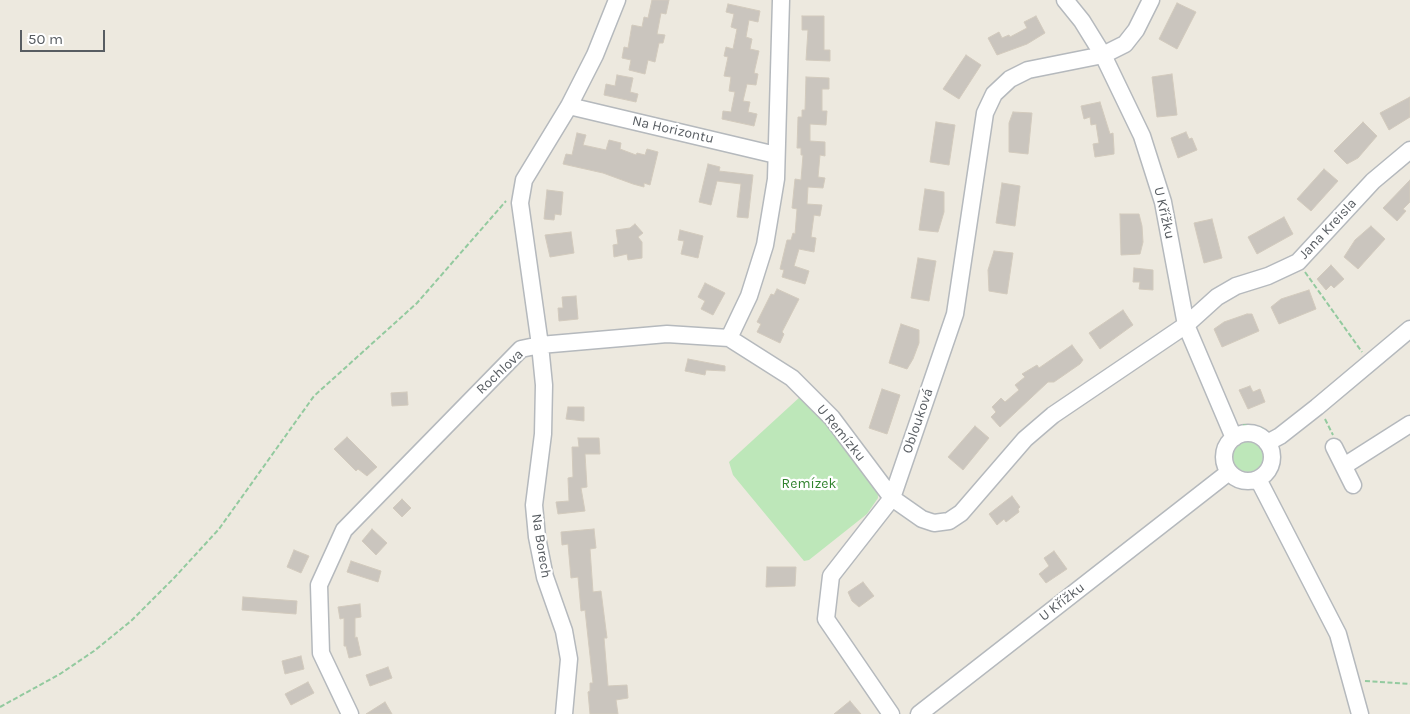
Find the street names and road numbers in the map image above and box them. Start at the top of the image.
street label: Na Horizontu [631,112,715,148]
street label: U Křížku [1150,185,1178,241]
street label: Jana Kreisla [1296,195,1360,263]
street label: Rochlova [473,346,527,398]
street label: Oblouková [899,386,937,456]
street label: U Remízku [813,401,869,465]
street label: Na Borech [528,513,554,579]
street label: U Křížku [1036,579,1088,625]

